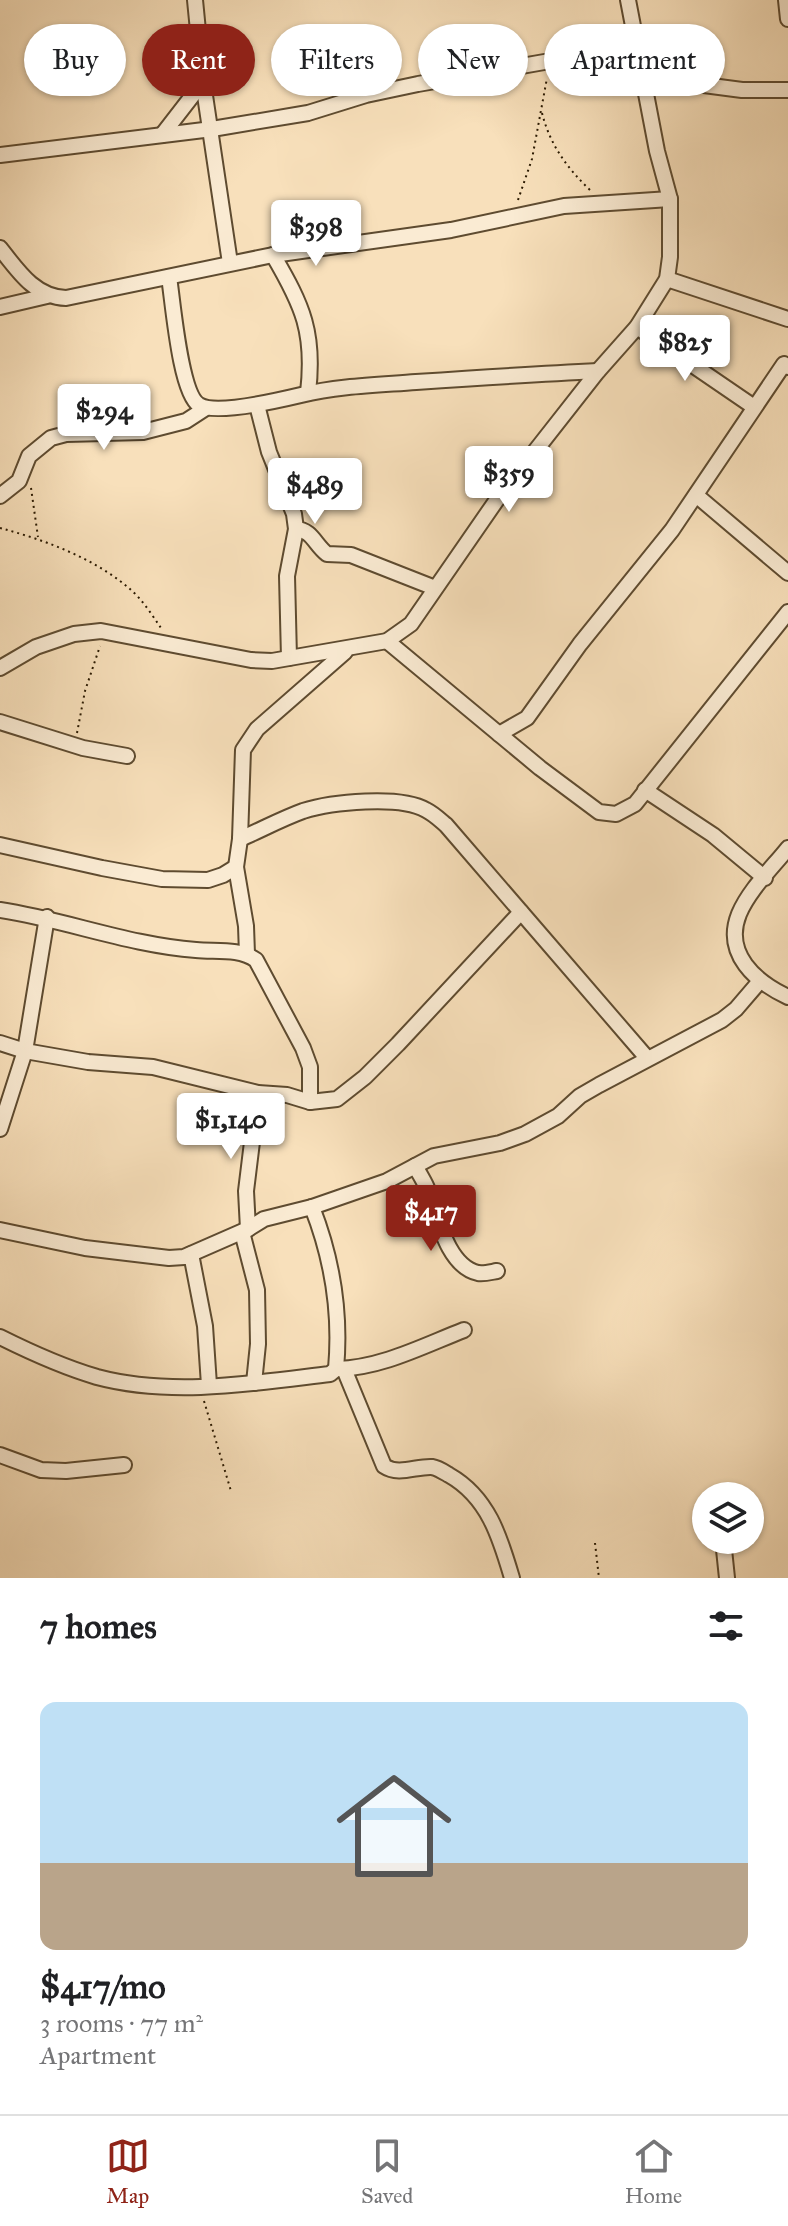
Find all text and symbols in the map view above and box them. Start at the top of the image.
chip: Buy [24,24,126,96]
chip: Rent [142,24,255,96]
chip: Filters [271,24,402,96]
chip: New [418,24,528,96]
chip: Apartment [544,24,725,96]
pin: $398 [269,200,363,268]
text: $398 [289,210,343,242]
pin: $825 [638,315,732,383]
text: $825 [658,325,712,357]
pin: $294 [57,384,151,452]
text: $294 [76,394,132,426]
pin: $359 [462,446,556,514]
text: $359 [483,456,535,488]
pin: $489 [268,458,362,526]
text: $489 [286,468,344,500]
pin: $1,140 [166,1093,296,1161]
text: $1,140 [195,1103,267,1135]
pin: $417 [384,1185,478,1253]
text: $417 [404,1195,458,1227]
map controls [692,1482,764,1554]
button: layers [692,1482,764,1554]
icon: filters [704,1604,748,1648]
text: 7 homes [40,1606,157,1647]
icon: home [322,1754,466,1898]
text: $417/mo [40,1966,166,2007]
text: 3 rooms · 77 m² [40,2007,203,2039]
text: Apartment [40,2039,156,2071]
tab: Map [106,2134,150,2209]
tab: Saved [361,2134,413,2209]
tab: Home [625,2134,682,2209]

